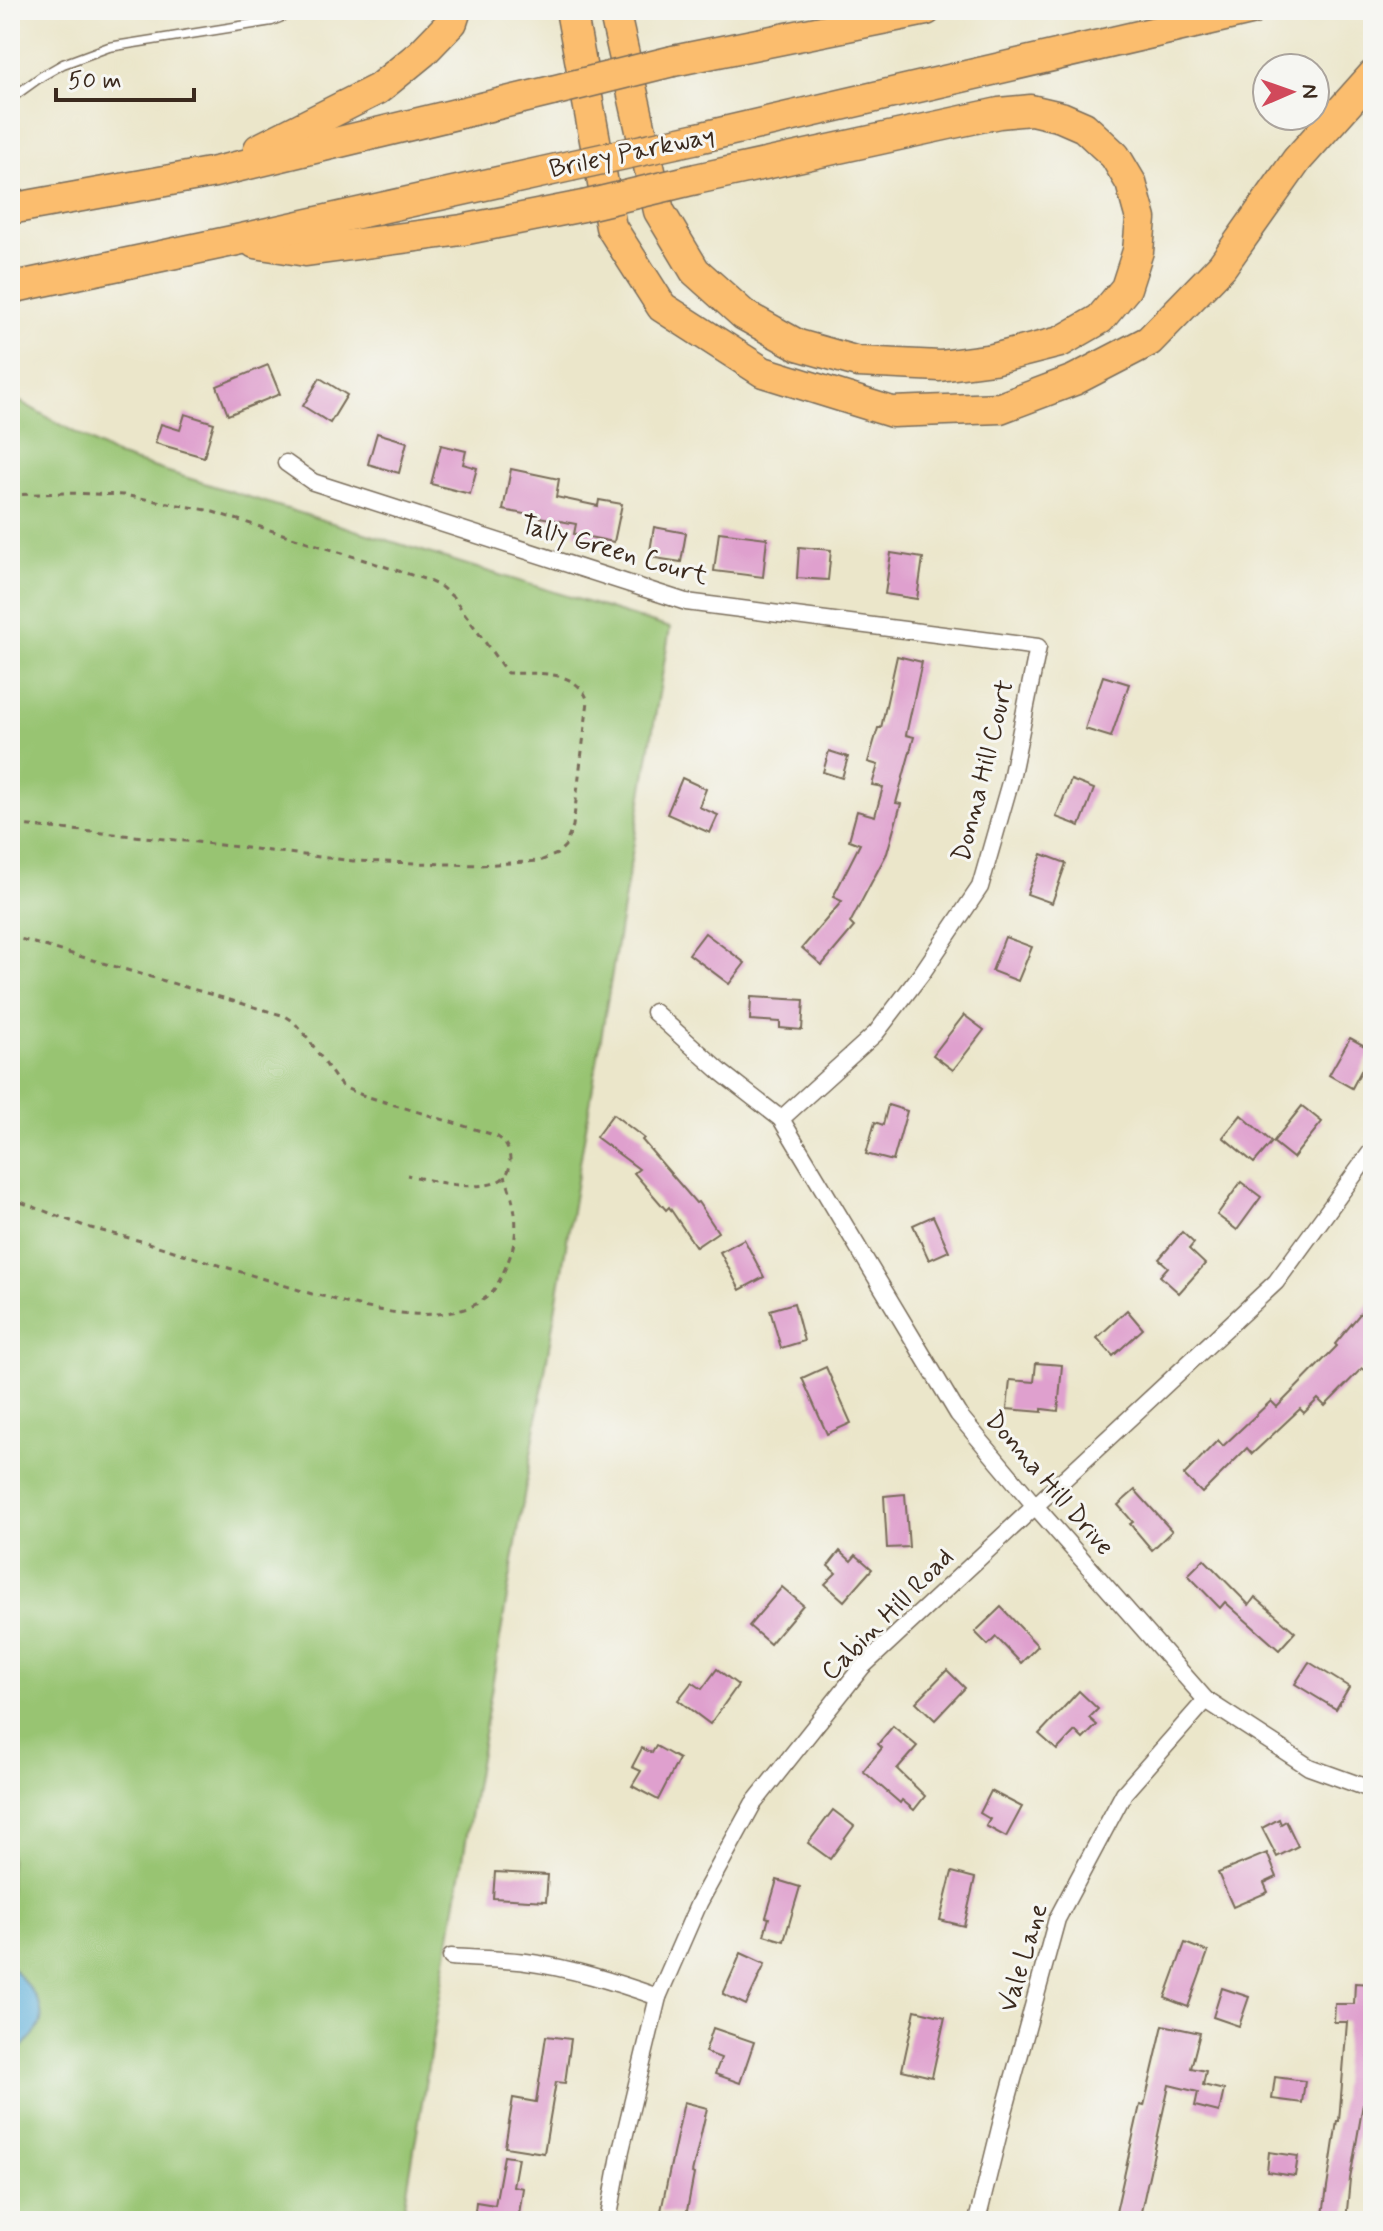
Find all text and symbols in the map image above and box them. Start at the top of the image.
scale bar [56,52,194,102]
north arrow [1251,52,1331,132]
text: 50 m [68,66,122,97]
text: N [1295,84,1323,99]
street label: Briley Parkway [546,119,718,187]
street label: Tally Green Court [516,508,712,594]
street label: Donna Hill Court [945,677,1023,865]
street label: Donna Hill Drive [977,1405,1121,1563]
street label: Cabin Hill Road [814,1541,962,1689]
street label: Vale Lane [991,1899,1057,2016]

